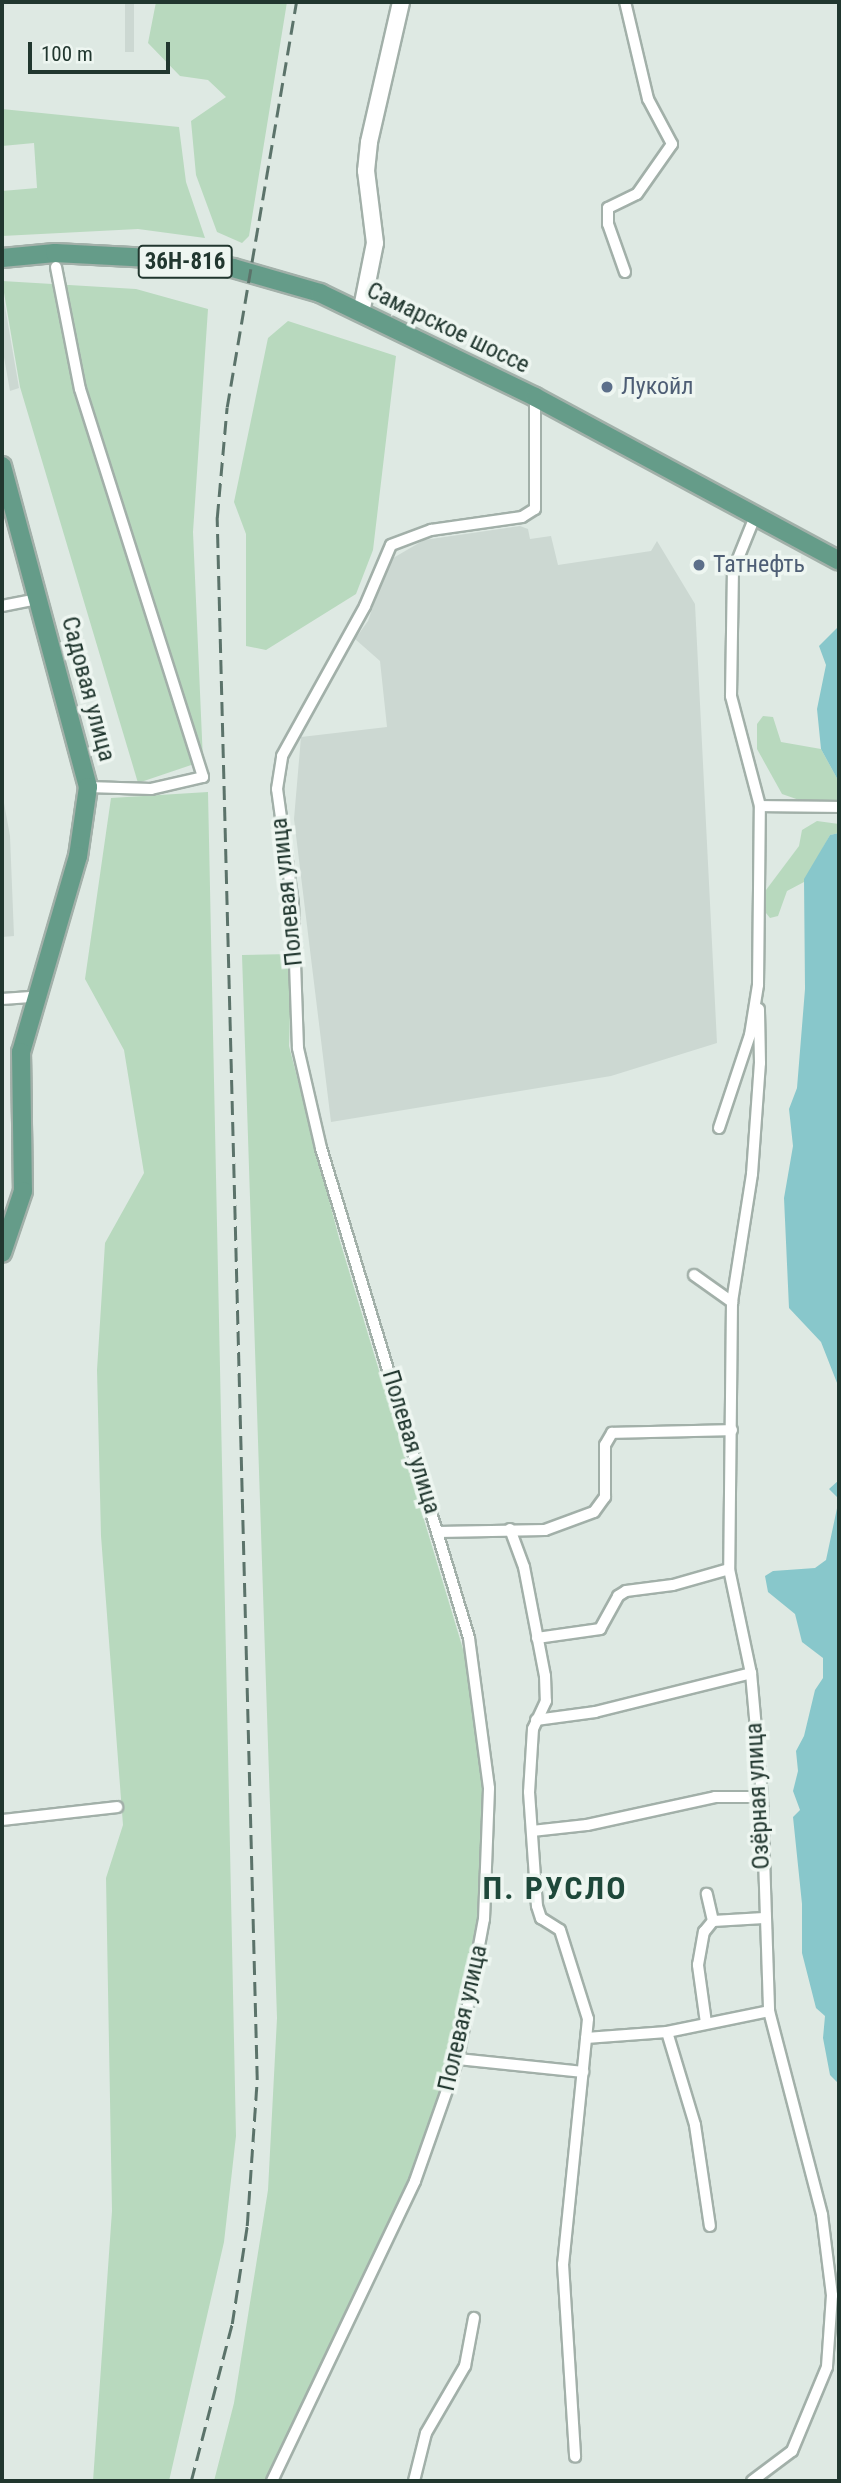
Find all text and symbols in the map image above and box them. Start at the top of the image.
scale bar [32,28,173,72]
text: 100 m [41,42,93,66]
road number: 36Н-816 [136,243,234,282]
street label: Самарское шоссе [362,276,534,380]
place label: Лукойл [621,373,694,401]
marker: Лукойл [599,379,615,395]
place label: Татнефть [713,551,805,579]
marker: Татнефть [691,557,707,573]
street label: Садовая улица [55,613,121,765]
street label: Полевая улица [265,816,309,968]
street label: Полевая улица [375,1367,447,1517]
street label: Озёрная улица [740,1722,776,1870]
district label: П. РУСЛО [484,1869,626,1907]
street label: Полевая улица [432,1942,494,2094]

